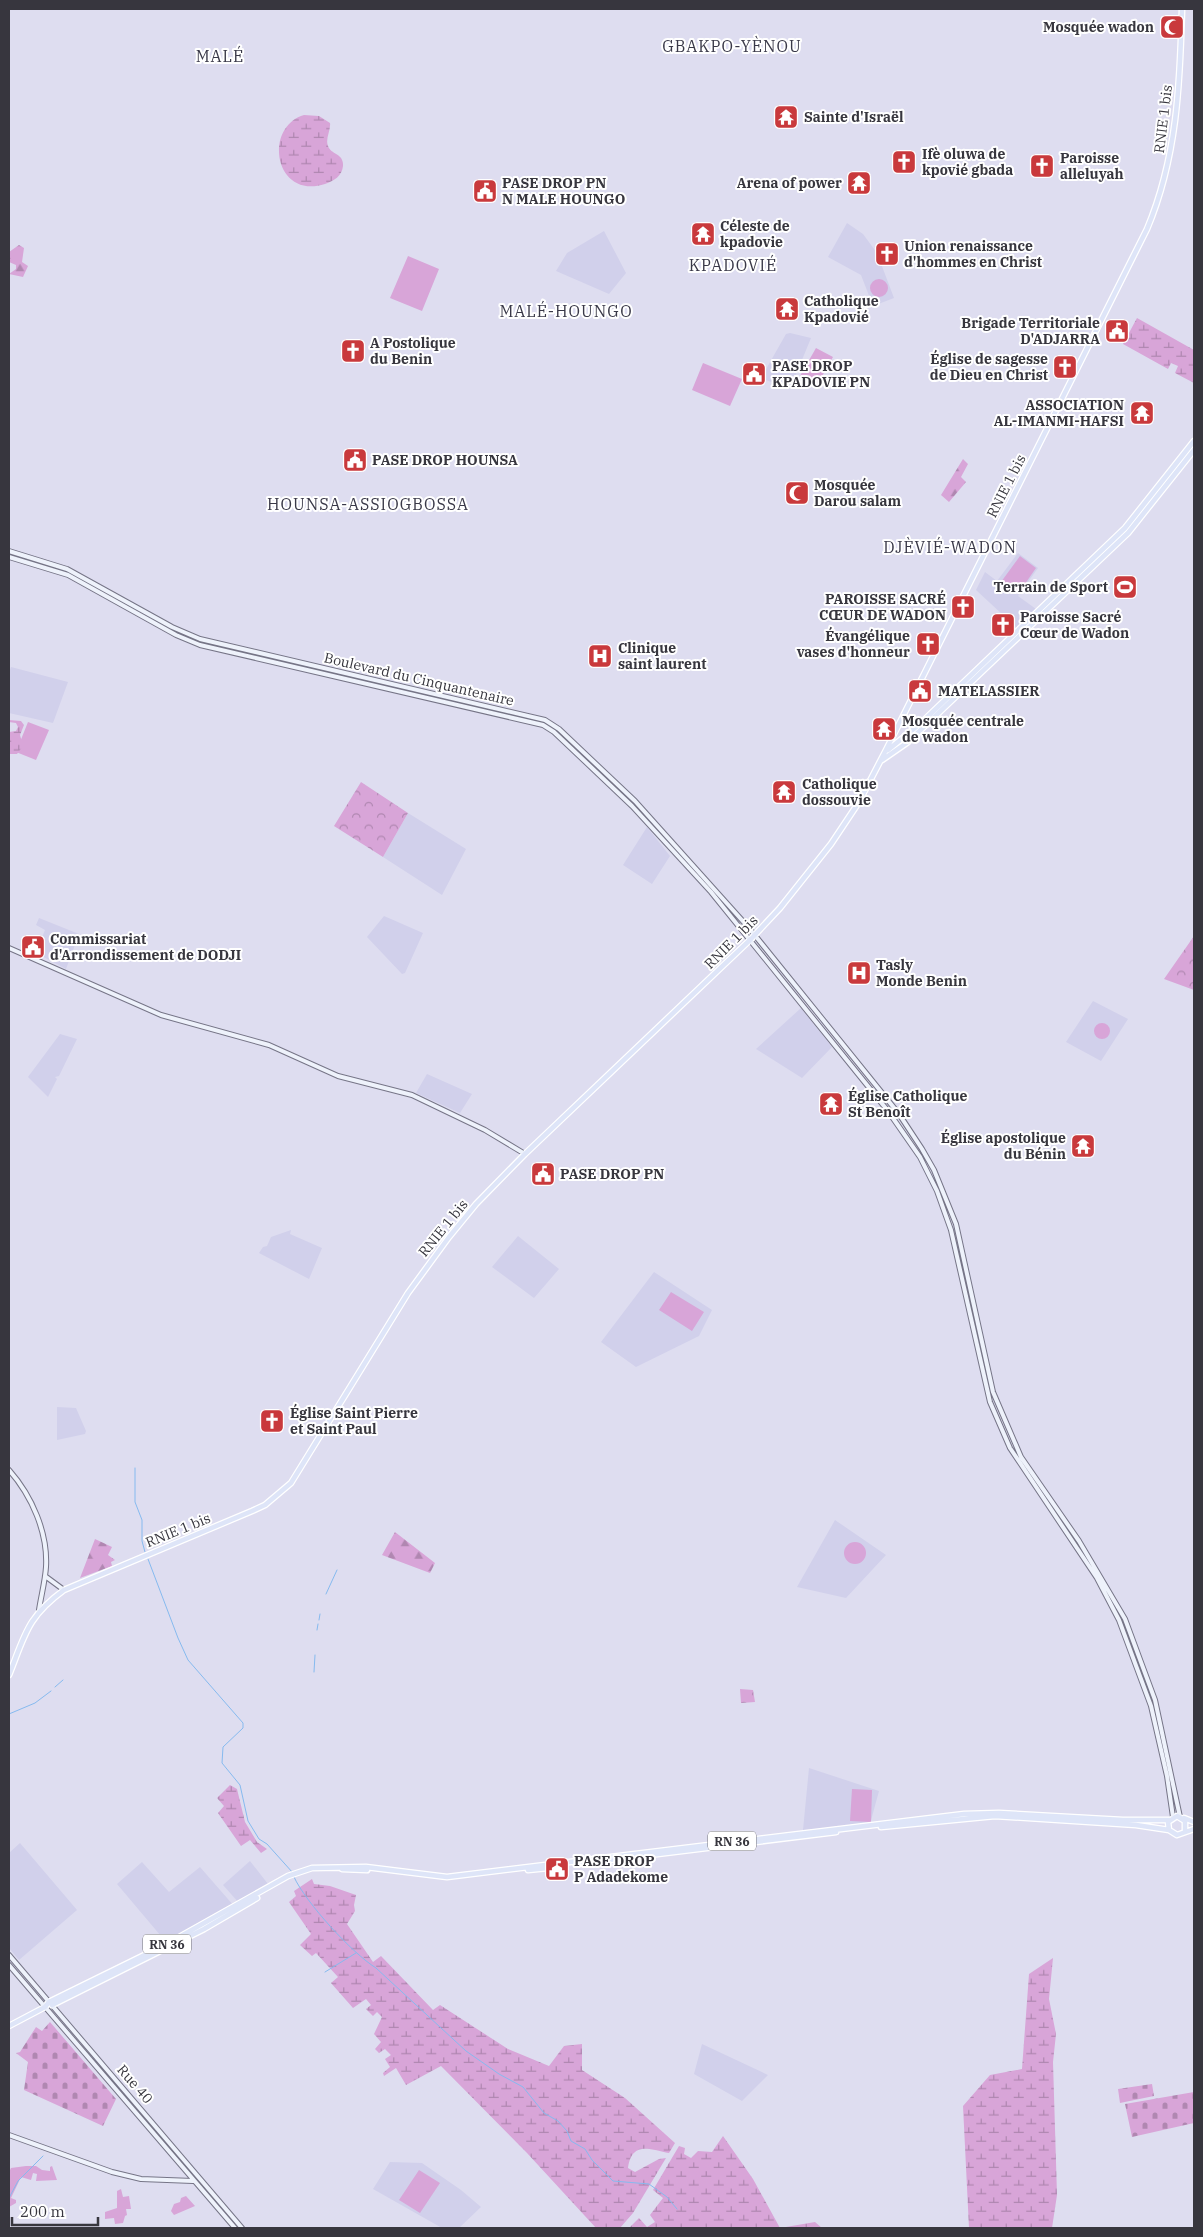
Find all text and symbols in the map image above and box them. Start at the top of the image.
mosque icon: Mosquée wadon [1159,14,1185,40]
place label: Mosquée wadon [1043,18,1154,36]
district label: GBAKPO-YÈNOU [662,35,802,56]
district label: MALÉ [196,45,244,66]
street label: RNIE 1 bis [1150,84,1176,154]
temple icon: Sainte d'Israël [773,104,799,130]
place label: Sainte d'Israël [804,108,904,126]
place label: Ifè oluwa de kpovié gbada [922,145,1013,179]
church icon: Ifè oluwa de kpovié gbada [891,149,917,175]
place label: Paroisse alleluyah [1060,149,1124,183]
church icon: Paroisse alleluyah [1029,153,1055,179]
temple icon: Arena of power [846,170,872,196]
place label: PASE DROP PN N MALE HOUNGO [502,174,625,208]
place label: Arena of power [737,174,842,192]
public building icon: PASE DROP PN N MALE HOUNGO [472,178,498,204]
place label: Céleste de kpadovie [720,217,790,251]
temple icon: Céleste de kpadovie [690,221,716,247]
place label: Union renaissance d'hommes en Christ [904,237,1042,271]
church icon: Union renaissance d'hommes en Christ [874,241,900,267]
district label: KPADOVIÉ [689,254,777,275]
place label: Catholique Kpadovié [804,292,879,326]
temple icon: Catholique Kpadovié [774,296,800,322]
district label: MALÉ-HOUNGO [499,300,633,321]
place label: Brigade Territoriale D'ADJARRA [961,314,1100,348]
public building icon: Brigade Territoriale D'ADJARRA [1104,318,1130,344]
place label: A Postolique du Benin [370,334,456,368]
church icon: A Postolique du Benin [340,338,366,364]
place label: Église de sagesse de Dieu en Christ [930,349,1048,384]
church icon: Église de sagesse de Dieu en Christ [1052,354,1078,380]
place label: PASE DROP KPADOVIE PN [772,357,870,391]
public building icon: PASE DROP KPADOVIE PN [741,361,767,387]
place label: ASSOCIATION AL-IMANMI-HAFSI [994,396,1124,430]
temple icon: ASSOCIATION AL-IMANMI-HAFSI [1129,400,1155,426]
public building icon: PASE DROP HOUNSA [342,447,368,473]
place label: PASE DROP HOUNSA [372,451,518,469]
street label: RNIE 1 bis [982,451,1030,521]
place label: Mosquée Darou salam [814,476,902,510]
mosque icon: Mosquée Darou salam [784,480,810,506]
district label: HOUNSA-ASSIOGBOSSA [267,494,469,514]
district label: DJÈVIÉ-WADON [883,536,1017,557]
sports icon: Terrain de Sport [1112,574,1138,600]
place label: Terrain de Sport [994,578,1108,596]
place label: PAROISSE SACRÉ CŒUR DE WADON [819,589,946,624]
church icon: PAROISSE SACRÉ CŒUR DE WADON [950,594,976,620]
place label: Paroisse Sacré Cœur de Wadon [1020,608,1129,642]
church icon: Paroisse Sacré Cœur de Wadon [990,612,1016,638]
place label: Évangélique vases d'honneur [797,626,910,661]
church icon: Évangélique vases d'honneur [915,631,941,657]
place label: Clinique saint laurent [618,639,706,673]
hospital icon: Clinique saint laurent [587,643,613,669]
street label: Boulevard du Cinquantenaire [322,648,516,710]
public building icon: MATELASSIER [907,678,933,704]
place label: MATELASSIER [938,682,1040,700]
place label: Mosquée centrale de wadon [902,712,1024,746]
temple icon: Mosquée centrale de wadon [871,716,897,742]
place label: Catholique dossouvie [802,775,877,809]
temple icon: Catholique dossouvie [771,779,797,805]
street label: RNIE 1 bis [700,911,762,973]
place label: Commissariat d'Arrondissement de DODJI [50,930,241,964]
public building icon: Commissariat d'Arrondissement de DODJI [20,934,46,960]
place label: Tasly Monde Benin [876,956,967,990]
hospital icon: Tasly Monde Benin [846,960,872,986]
place label: Église Catholique St Benoît [848,1086,967,1121]
temple icon: Église Catholique St Benoît [818,1091,844,1117]
place label: Église apostolique du Bénin [941,1128,1066,1163]
temple icon: Église apostolique du Bénin [1070,1133,1096,1159]
public building icon: PASE DROP PN [530,1161,556,1187]
place label: PASE DROP PN [560,1165,664,1183]
street label: RNIE 1 bis [414,1196,472,1260]
place label: Église Saint Pierre et Saint Paul [290,1403,418,1438]
church icon: Église Saint Pierre et Saint Paul [259,1408,285,1434]
street label: RNIE 1 bis [143,1509,213,1551]
road number: RN 36 [708,1832,756,1850]
place label: PASE DROP P Adadekome [574,1852,668,1886]
public building icon: PASE DROP P Adadekome [544,1856,570,1882]
road number: RN 36 [143,1935,191,1954]
street label: Rue 40 [113,2061,157,2107]
scale bar [12,2194,99,2226]
text: 200 m [20,2202,65,2221]

